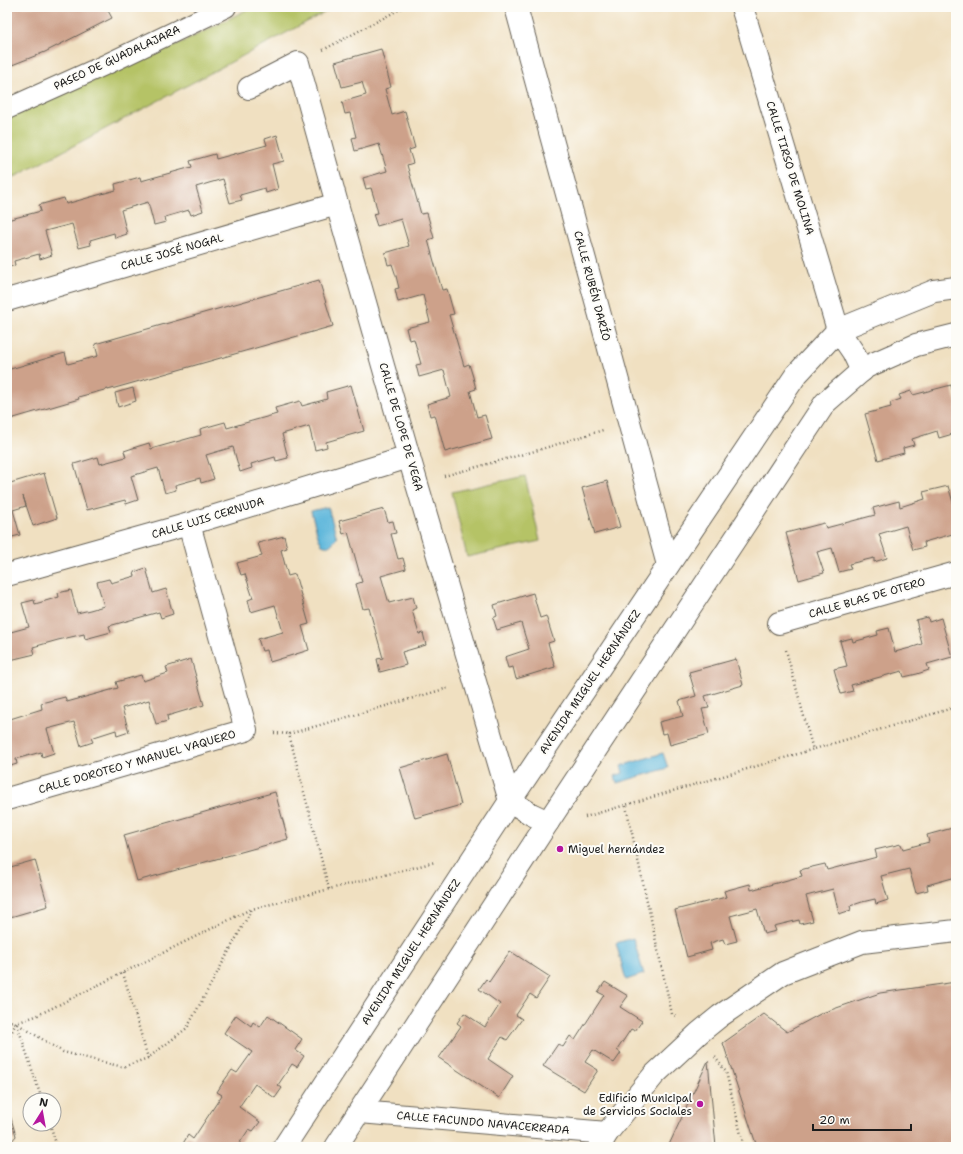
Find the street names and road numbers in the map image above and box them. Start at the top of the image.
street label: PASEO DE GUADALAJARA [51,22,183,94]
street label: CALLE TIRSO DE MOLINA [762,99,818,237]
street label: CALLE JOSÉ NOGAL [119,229,225,274]
street label: CALLE RUBÉN DARÍO [570,229,615,343]
street label: CALLE DE LOPE DE VEGA [375,361,427,493]
street label: CALLE LUIS CERNUDA [150,494,266,542]
street label: CALLE BLAS DE OTERO [807,574,927,622]
street label: AVENIDA MIGUEL HERNÁNDEZ [535,606,644,757]
street label: CALLE DOROTEO Y MANUEL VAQUERO [37,727,237,797]
street label: AVENIDA MIGUEL HERNÁNDEZ [357,875,464,1028]
street label: CALLE FACUNDO NAVACERRADA [396,1108,570,1138]

